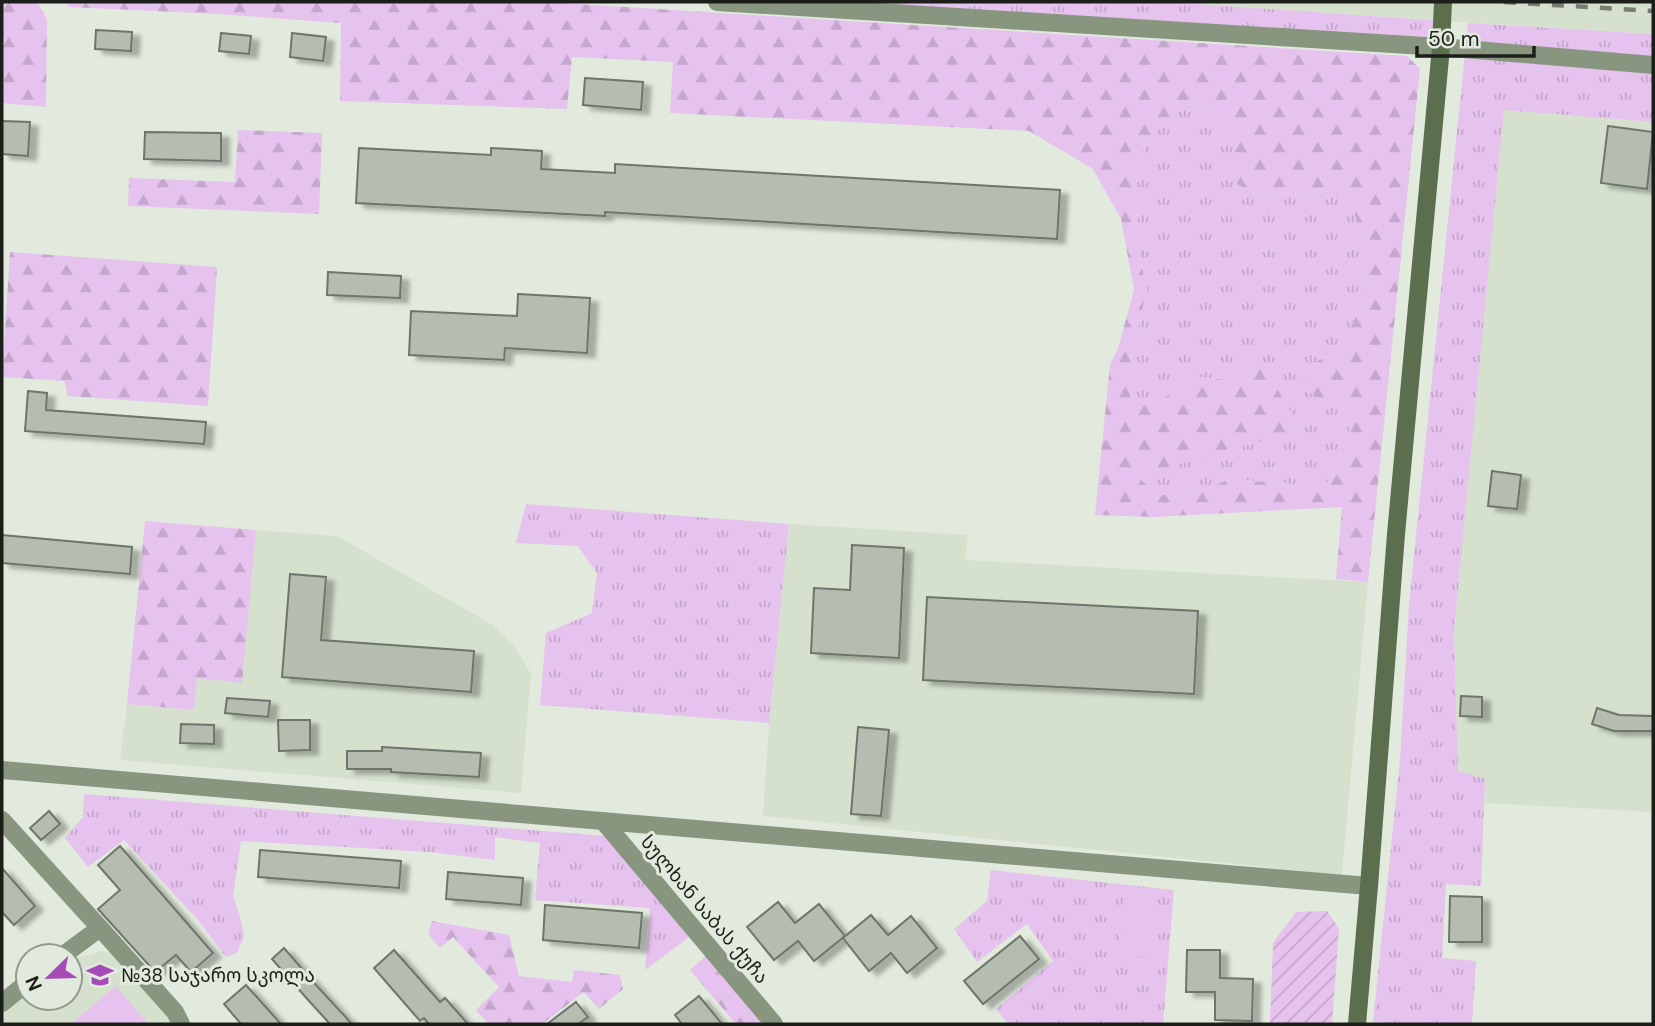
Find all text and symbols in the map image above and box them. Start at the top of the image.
scale bar [1417,14,1534,58]
text: 50 m [1428,25,1479,53]
street label: სულხან საბას ქუჩა [635,830,774,989]
north arrow [14,942,84,1012]
school or university icon: №38 საჯარო სკოლა [85,960,115,990]
place label: №38 საჯარო სკოლა [121,963,315,988]
text: N [20,972,48,995]

